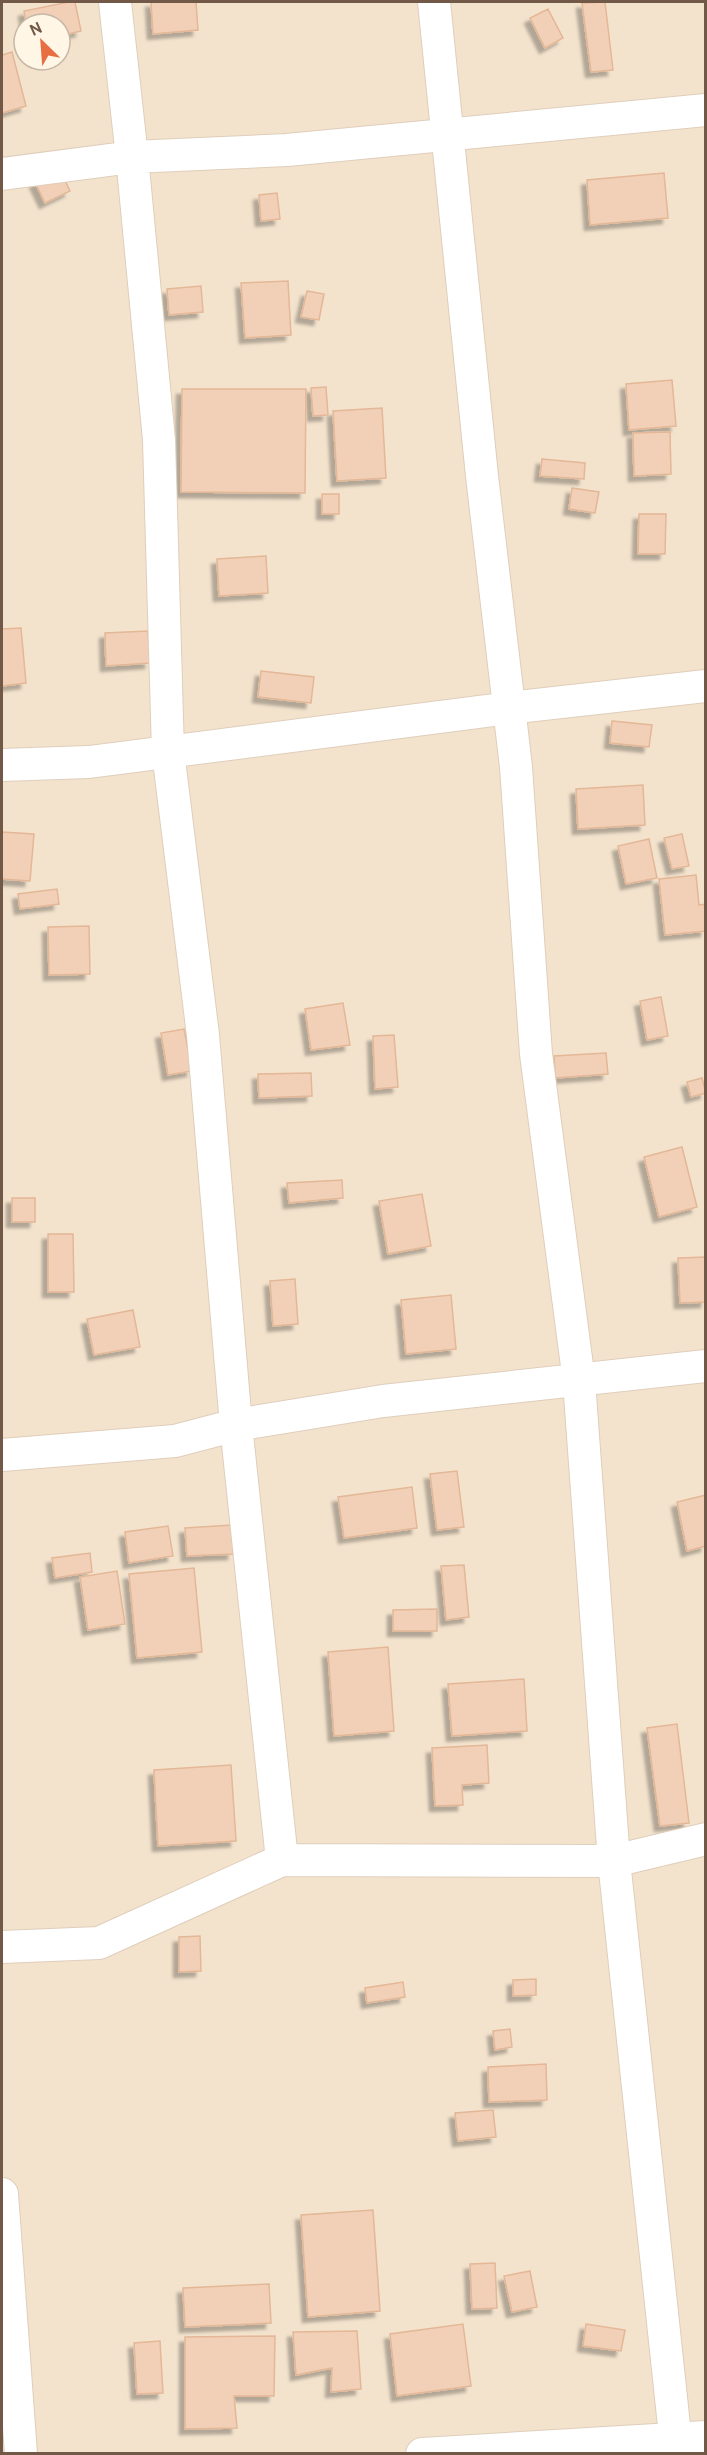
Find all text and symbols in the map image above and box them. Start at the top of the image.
north arrow [12,12,72,72]
text: N [27,18,45,40]

